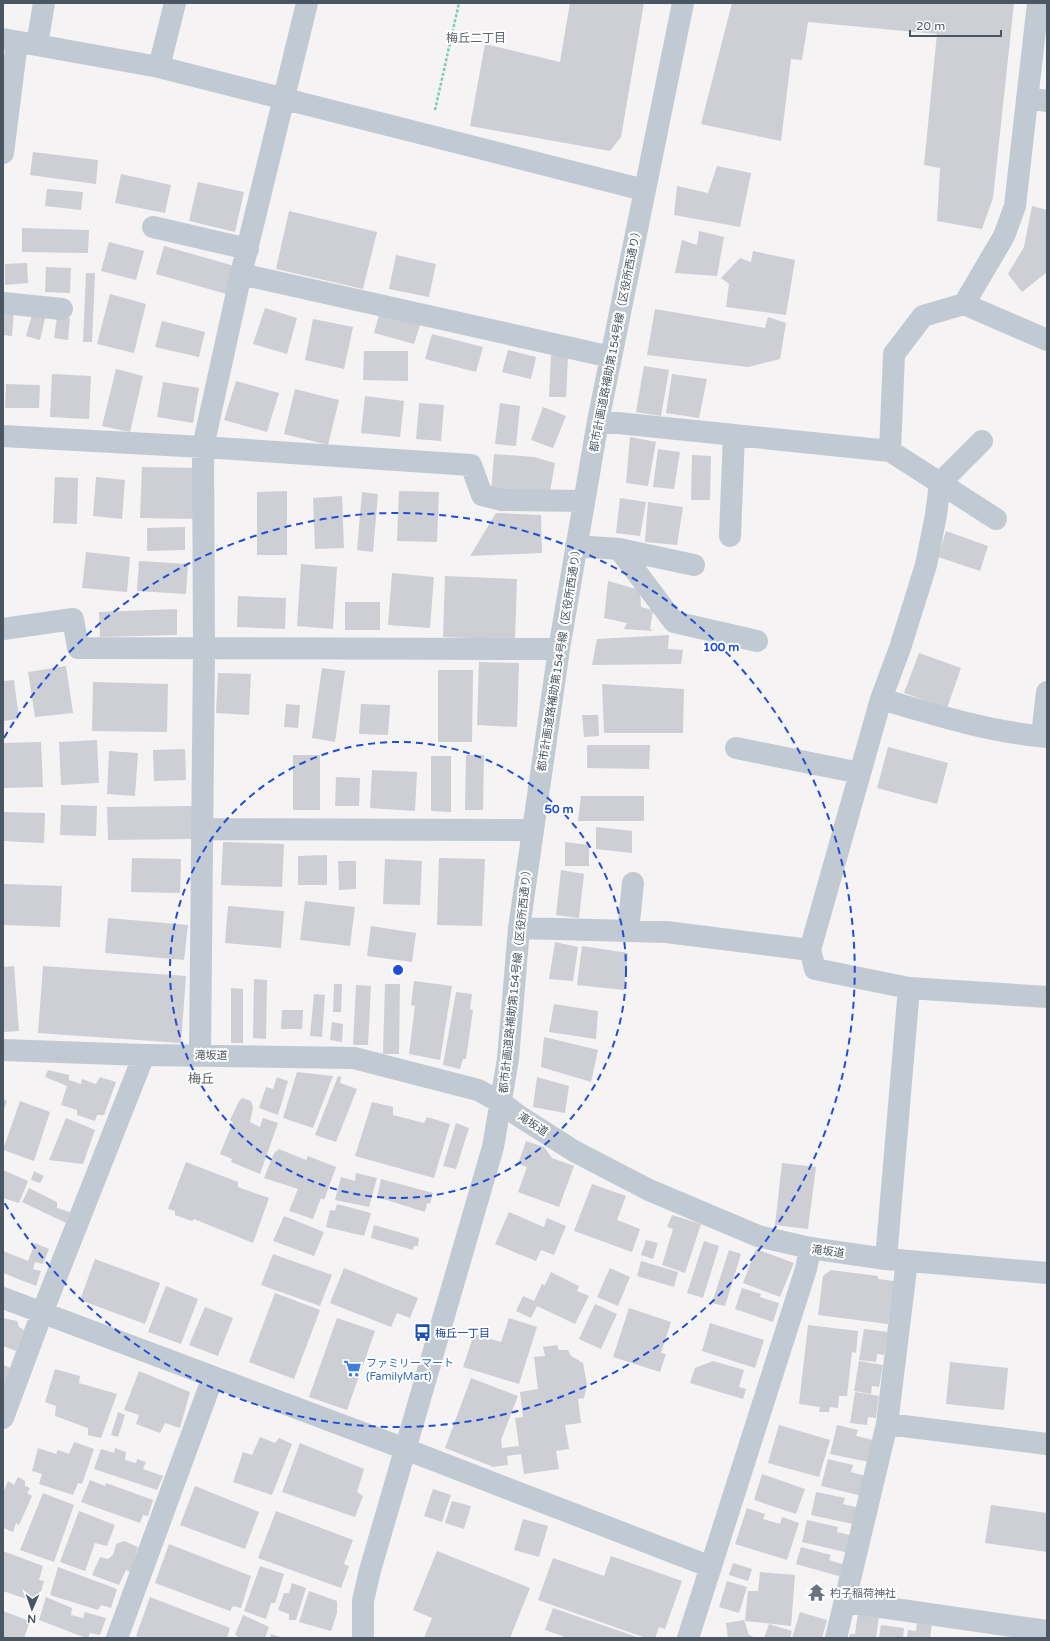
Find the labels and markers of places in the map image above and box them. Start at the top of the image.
centre of rings [391,963,405,977]
bus stop icon: 梅丘一丁目 [412,1323,432,1343]
place label: 梅丘一丁目 [435,1327,490,1340]
place label: ファミリーマート (FamilyMart) [366,1357,454,1383]
supermarket icon: ファミリーマート (FamilyMart) [343,1359,363,1379]
temple icon: 杓子稲荷神社 [807,1583,827,1603]
place label: 杓子稲荷神社 [830,1587,896,1600]

